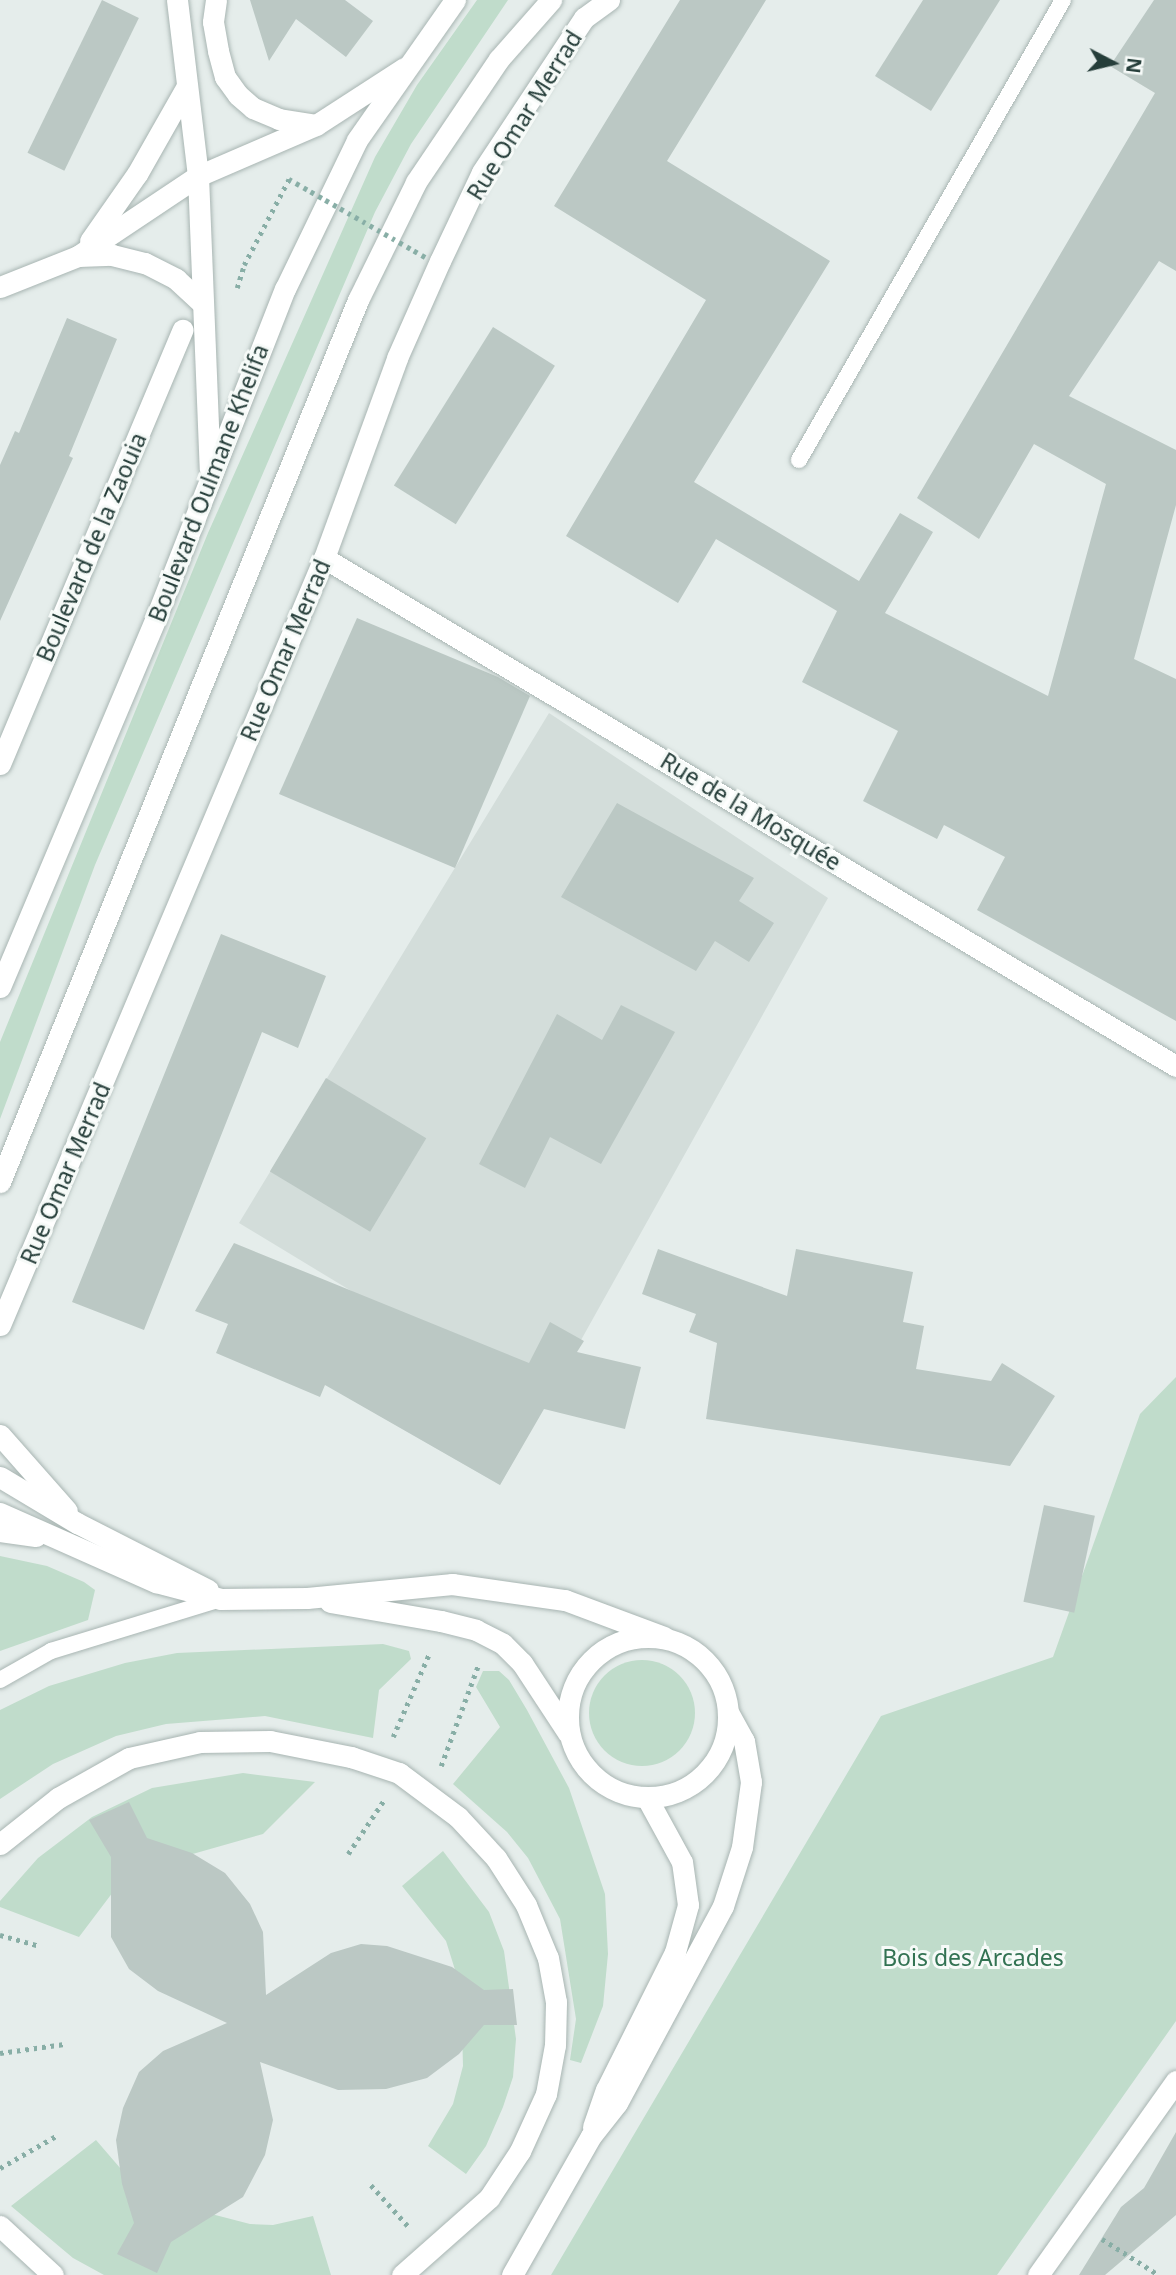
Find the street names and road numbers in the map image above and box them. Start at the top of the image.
street label: Rue Omar Merrad [461,25,587,205]
street label: Boulevard Oulmane Khelifa [142,340,274,626]
street label: Boulevard de la Zaouia [30,428,152,666]
street label: Rue Omar Merrad [234,555,336,745]
street label: Rue de la Mosquée [656,746,846,876]
street label: Rue Omar Merrad [14,1078,116,1268]

